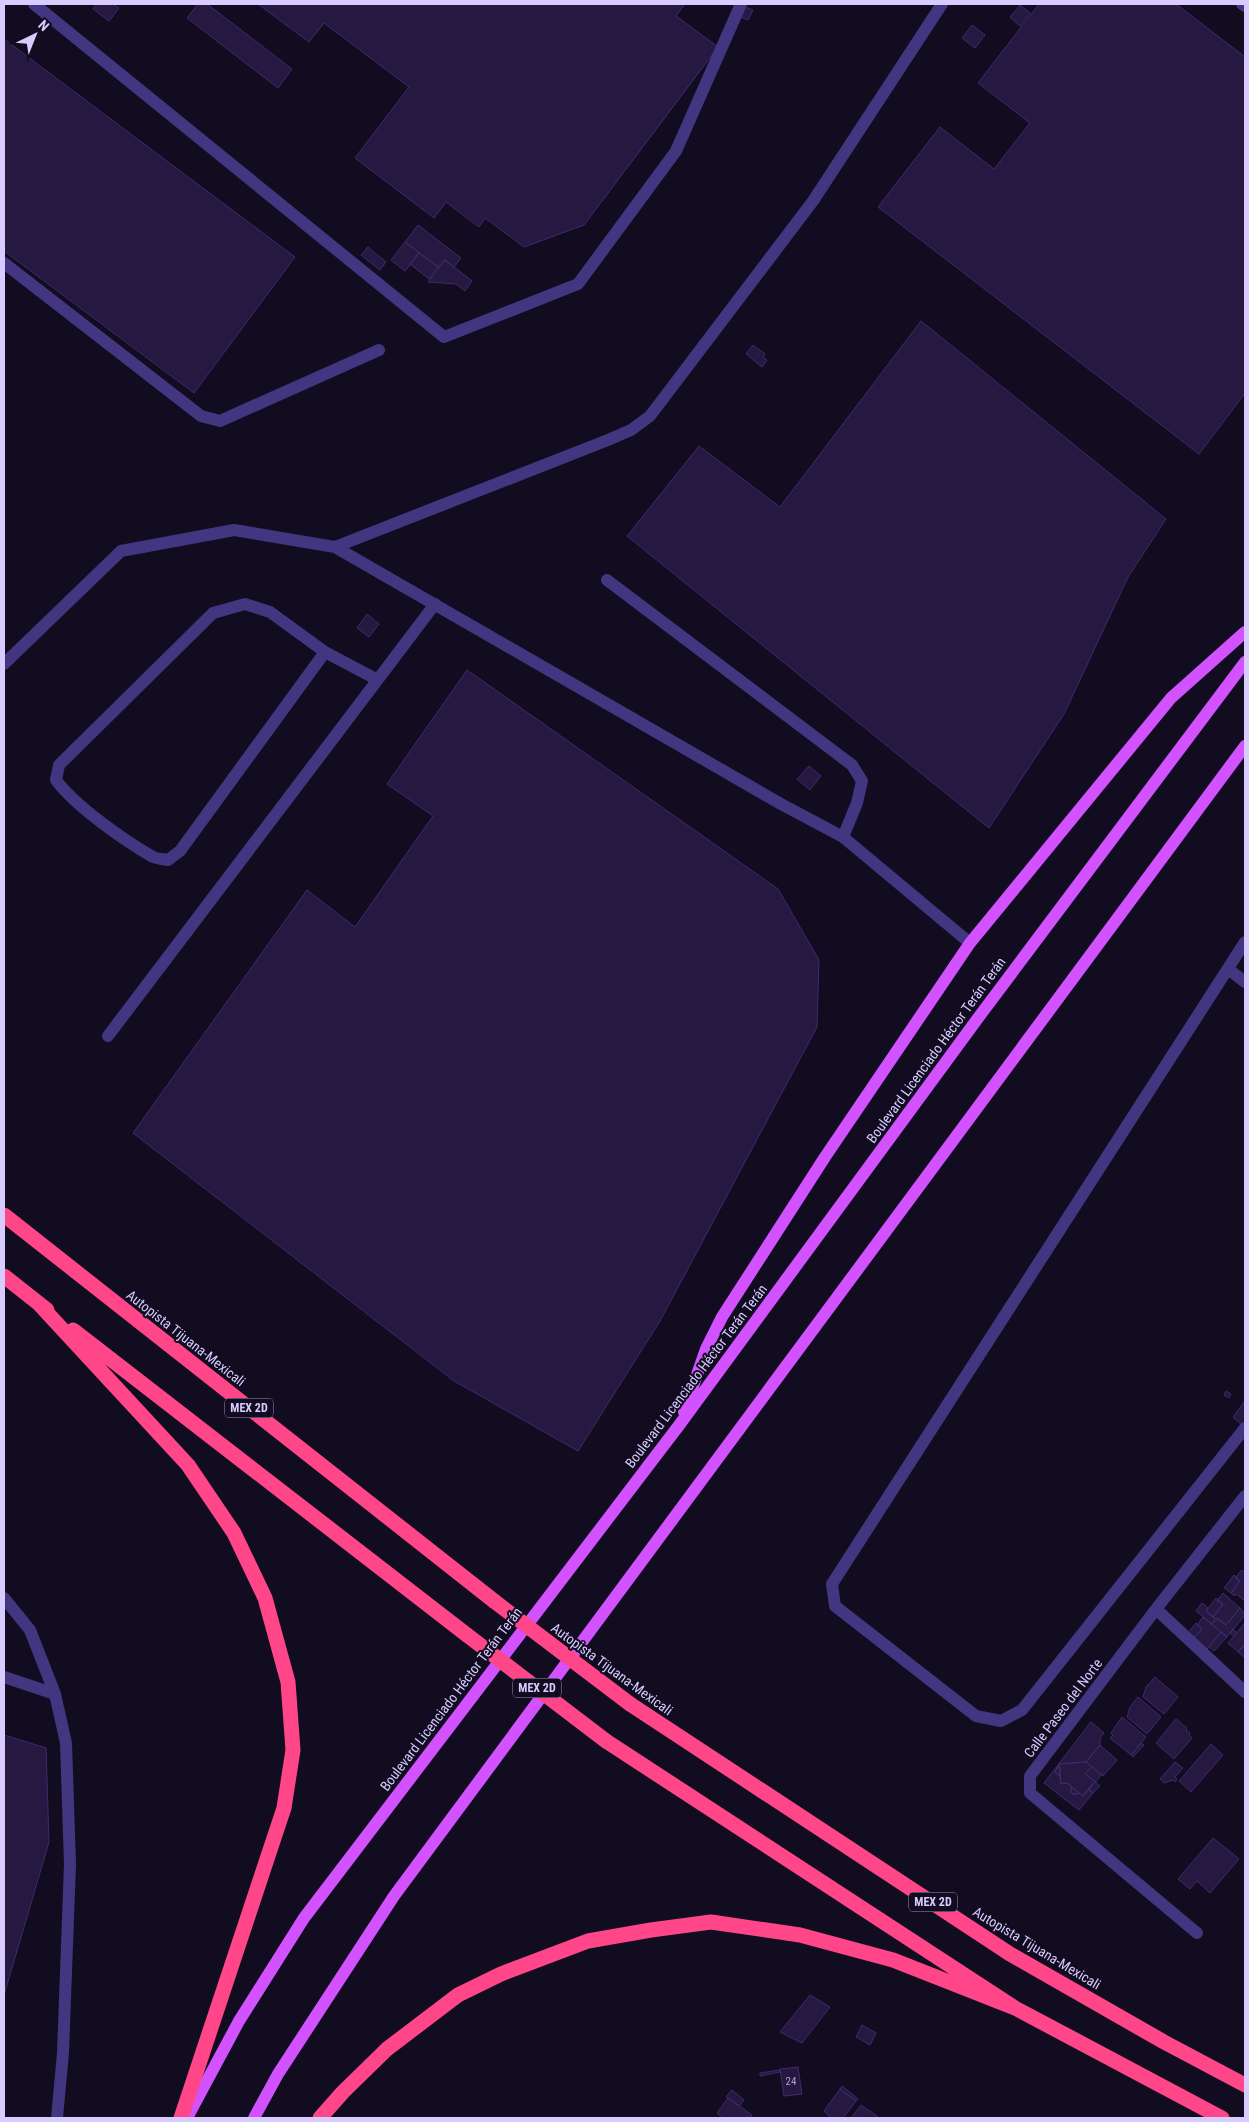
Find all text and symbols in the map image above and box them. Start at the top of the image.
north arrow [10,10,60,60]
text: N [35,17,52,34]
street label: Boulevard Licenciado Héctor Terán Terán [863,954,1009,1146]
street label: Boulevard Licenciado Héctor Terán Terán [622,1281,770,1471]
street label: Autopista Tijuana-Mexicali [123,1287,249,1389]
road number: MEX 2D [225,1399,273,1418]
street label: Boulevard Licenciado Héctor Terán Terán [377,1604,525,1794]
street label: Autopista Tijuana-Mexicali [548,1620,676,1718]
street label: Calle Paseo del Norte [1021,1655,1106,1760]
road number: MEX 2D [513,1679,561,1698]
road number: MEX 2D [909,1892,957,1911]
street label: Autopista Tijuana-Mexicali [970,1903,1104,1993]
house number: 24 [786,2075,797,2088]

